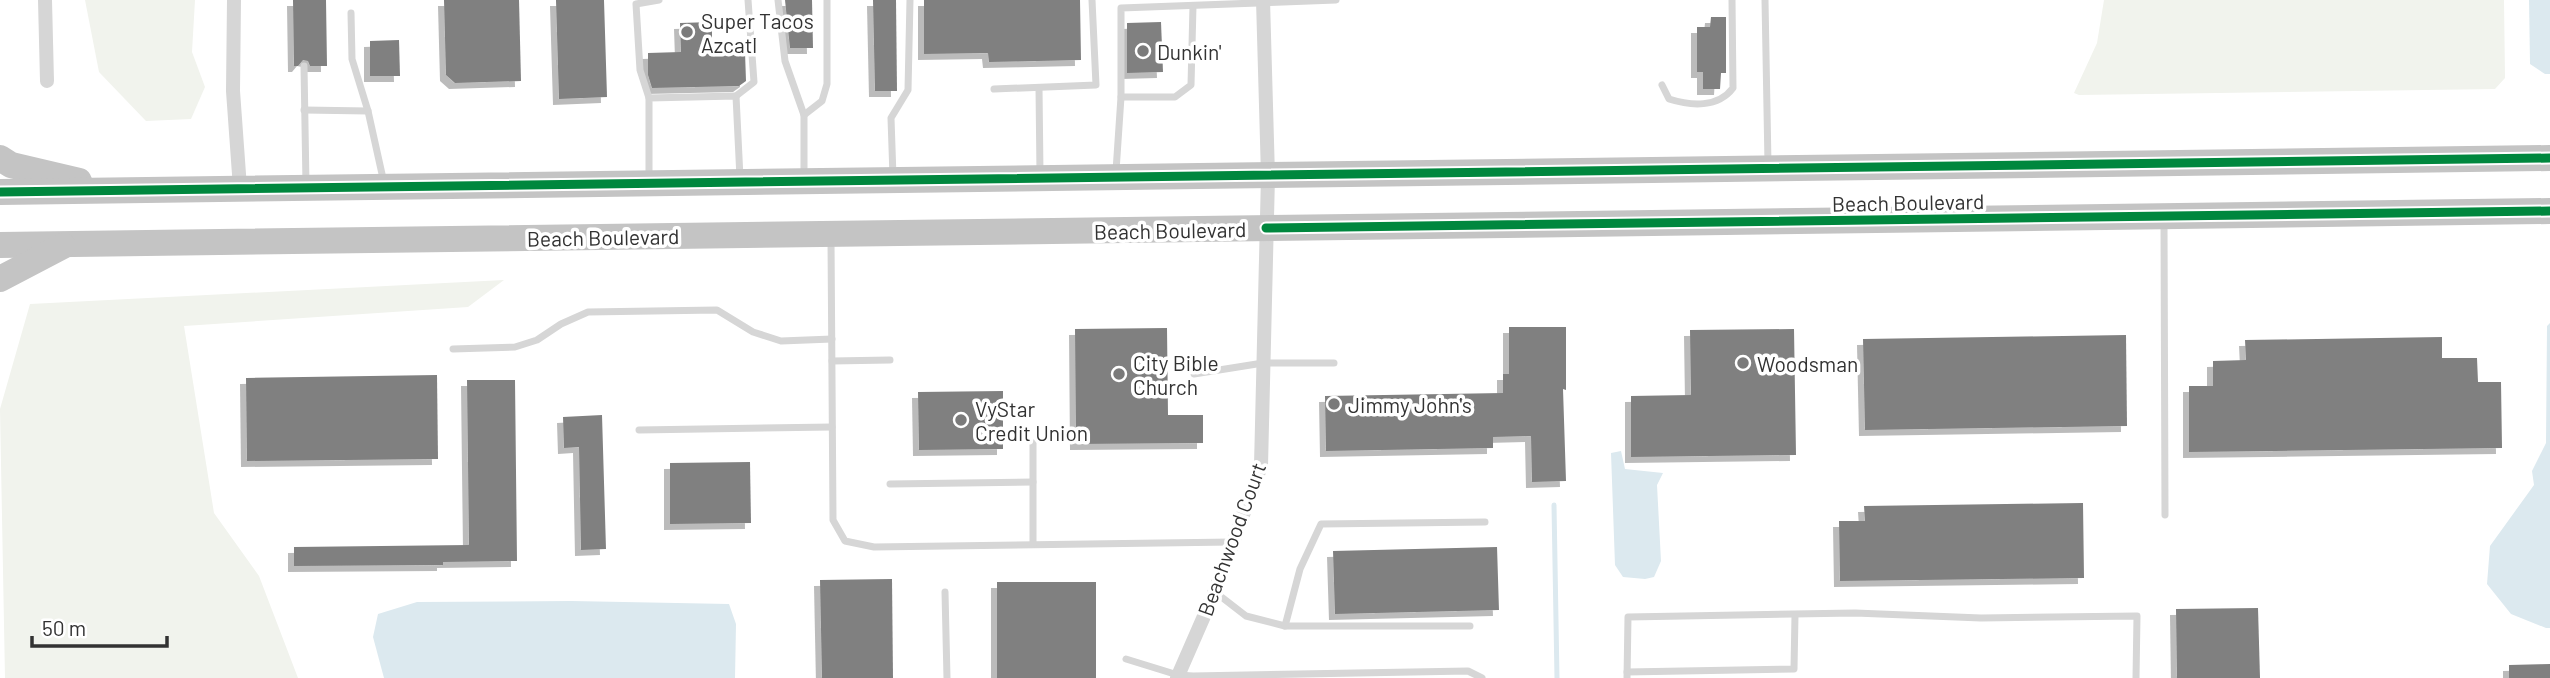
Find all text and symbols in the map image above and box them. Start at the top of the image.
place label: Super Tacos Azcatl [701,8,814,57]
marker: Super Tacos Azcatl [679,24,695,40]
place label: Dunkin' [1157,39,1222,64]
marker: Dunkin' [1135,43,1151,59]
street label: Beach Boulevard [1832,188,1984,216]
street label: Beach Boulevard [1094,216,1246,244]
street label: Beach Boulevard [527,223,679,251]
place label: City Bible Church [1133,350,1219,399]
place label: Woodsman [1757,351,1858,376]
marker: Woodsman [1735,355,1751,371]
marker: City Bible Church [1111,366,1127,382]
place label: Jimmy John's [1348,392,1472,417]
place label: VyStar Credit Union [975,396,1088,445]
marker: Jimmy John's [1326,396,1342,412]
marker: VyStar Credit Union [953,412,969,428]
street label: Beachwood Court [1192,459,1270,619]
scale bar [32,604,166,648]
text: 50 m [42,615,86,640]

